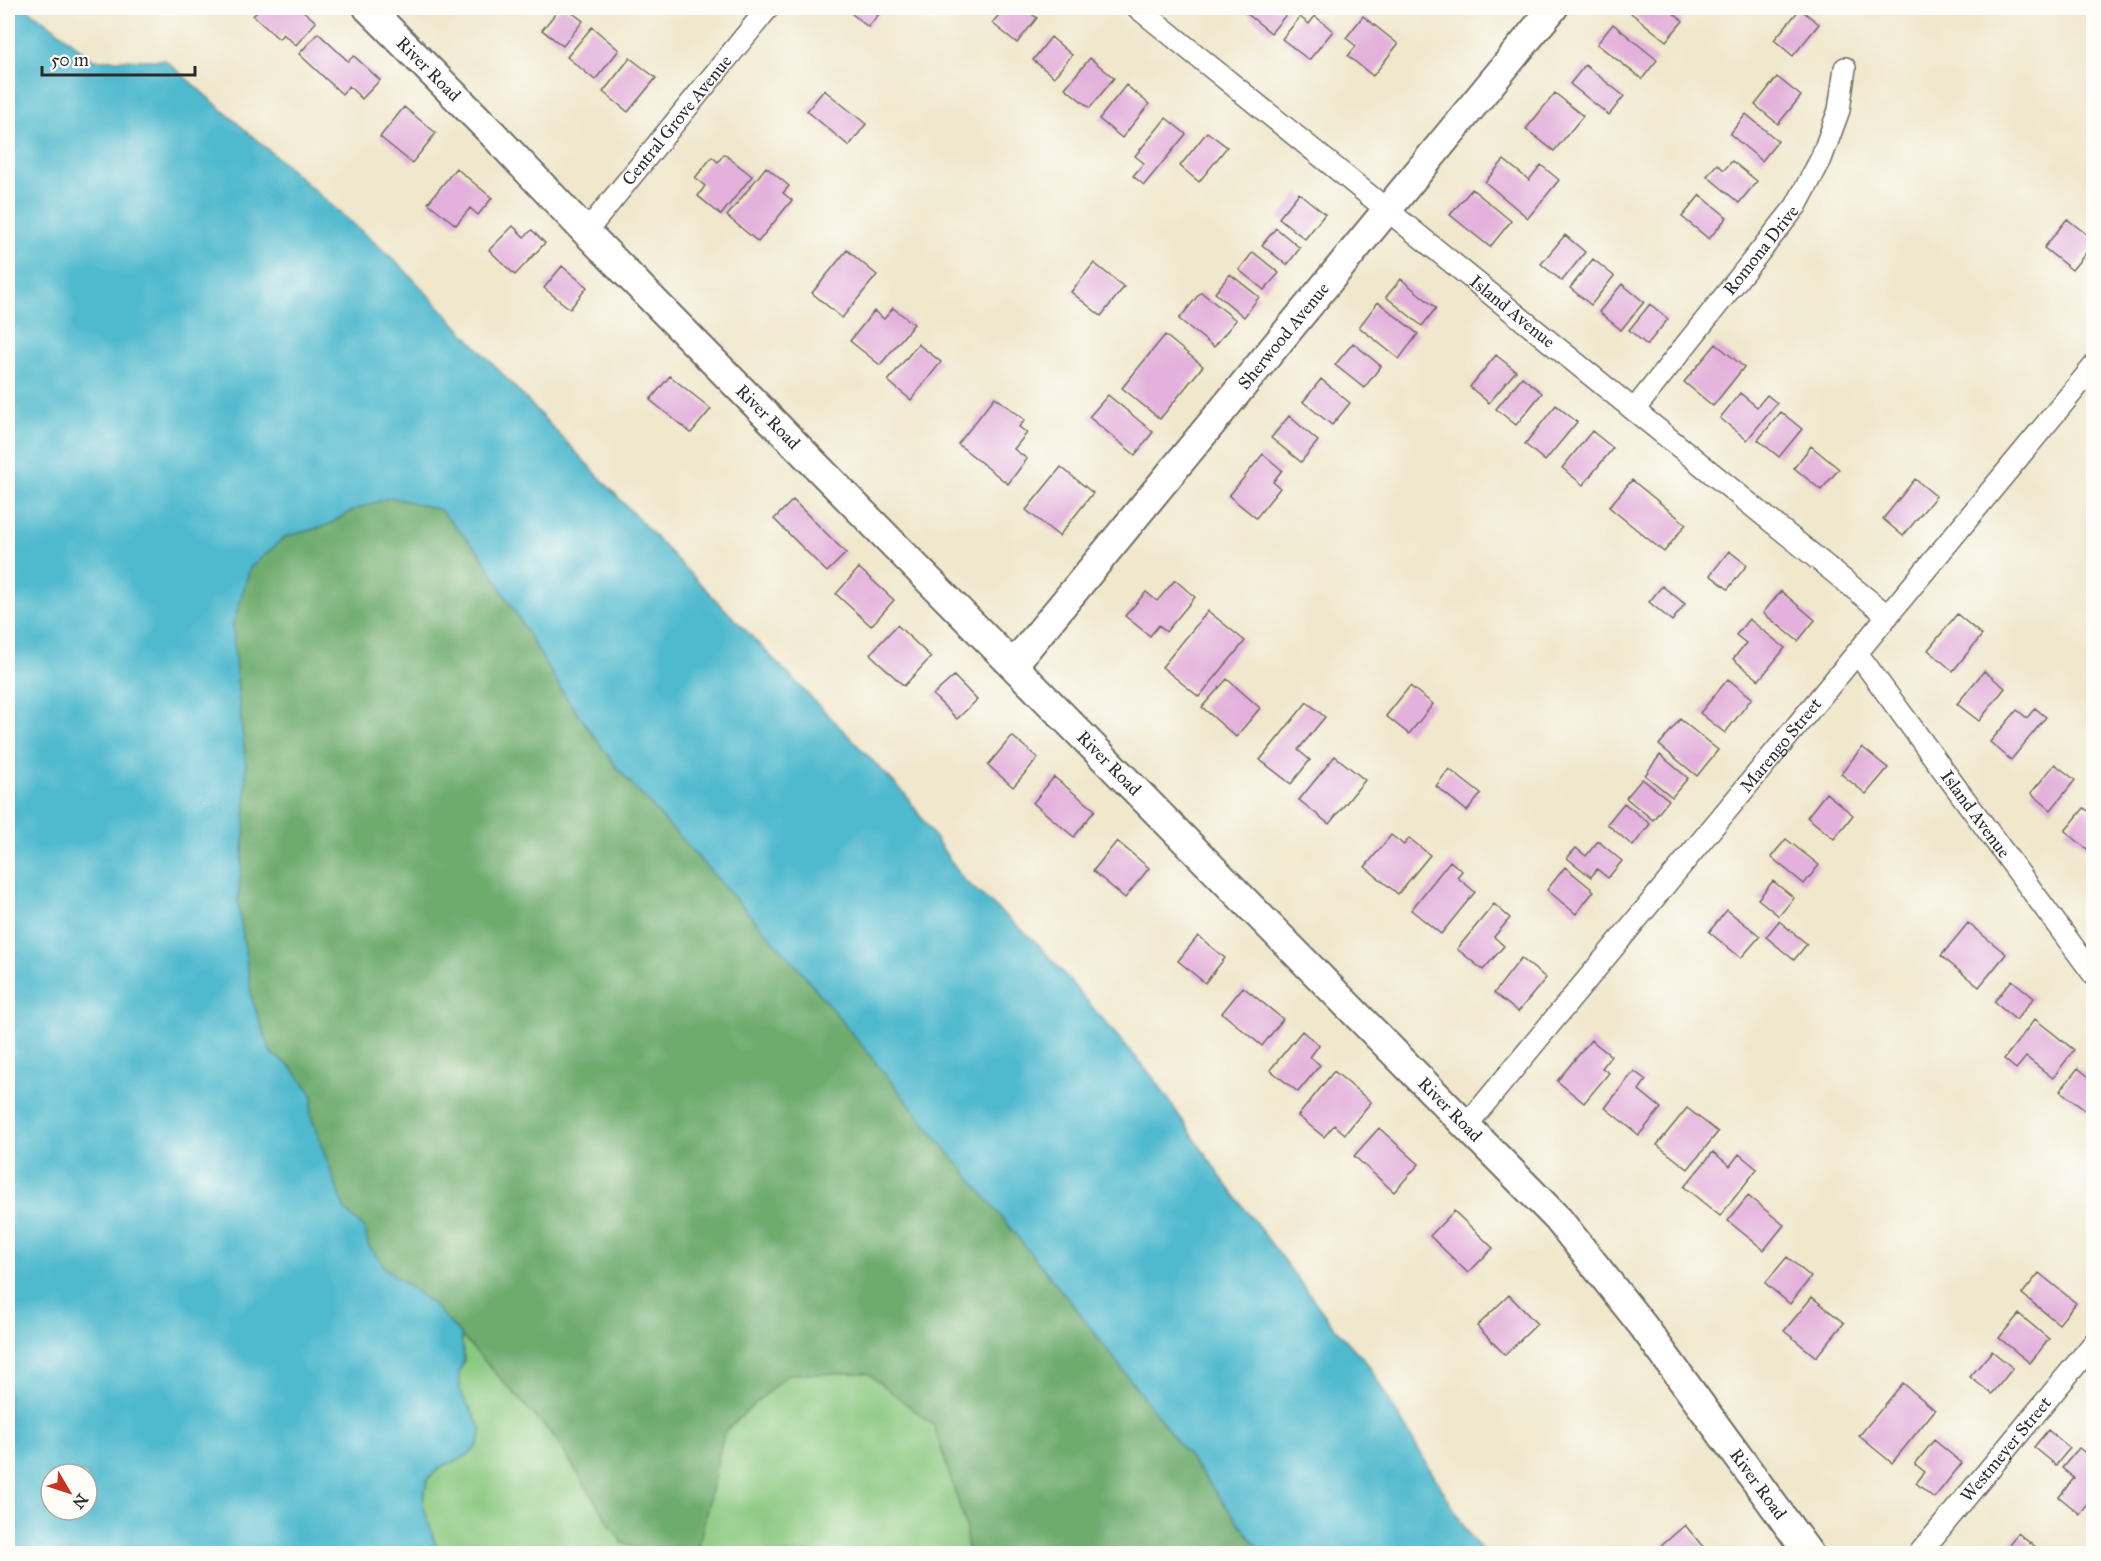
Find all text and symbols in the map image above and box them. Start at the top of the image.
street label: River Road [392,32,465,106]
scale bar [42,39,195,77]
text: 50 m [51,49,89,71]
street label: Central Grove Avenue [617,51,736,190]
street label: Romona Drive [1718,201,1803,300]
street label: Island Avenue [1465,270,1560,353]
street label: Sherwood Avenue [1233,278,1334,394]
street label: River Road [731,380,805,454]
street label: Marengo Street [1735,693,1827,797]
street label: River Road [1072,726,1146,800]
street label: Island Avenue [1936,766,2015,862]
street label: River Road [1413,1072,1487,1146]
street label: Westmeyer Street [1956,1392,2056,1507]
street label: River Road [1725,1444,1791,1524]
north arrow [39,1462,99,1522]
text: N [68,1490,92,1513]

